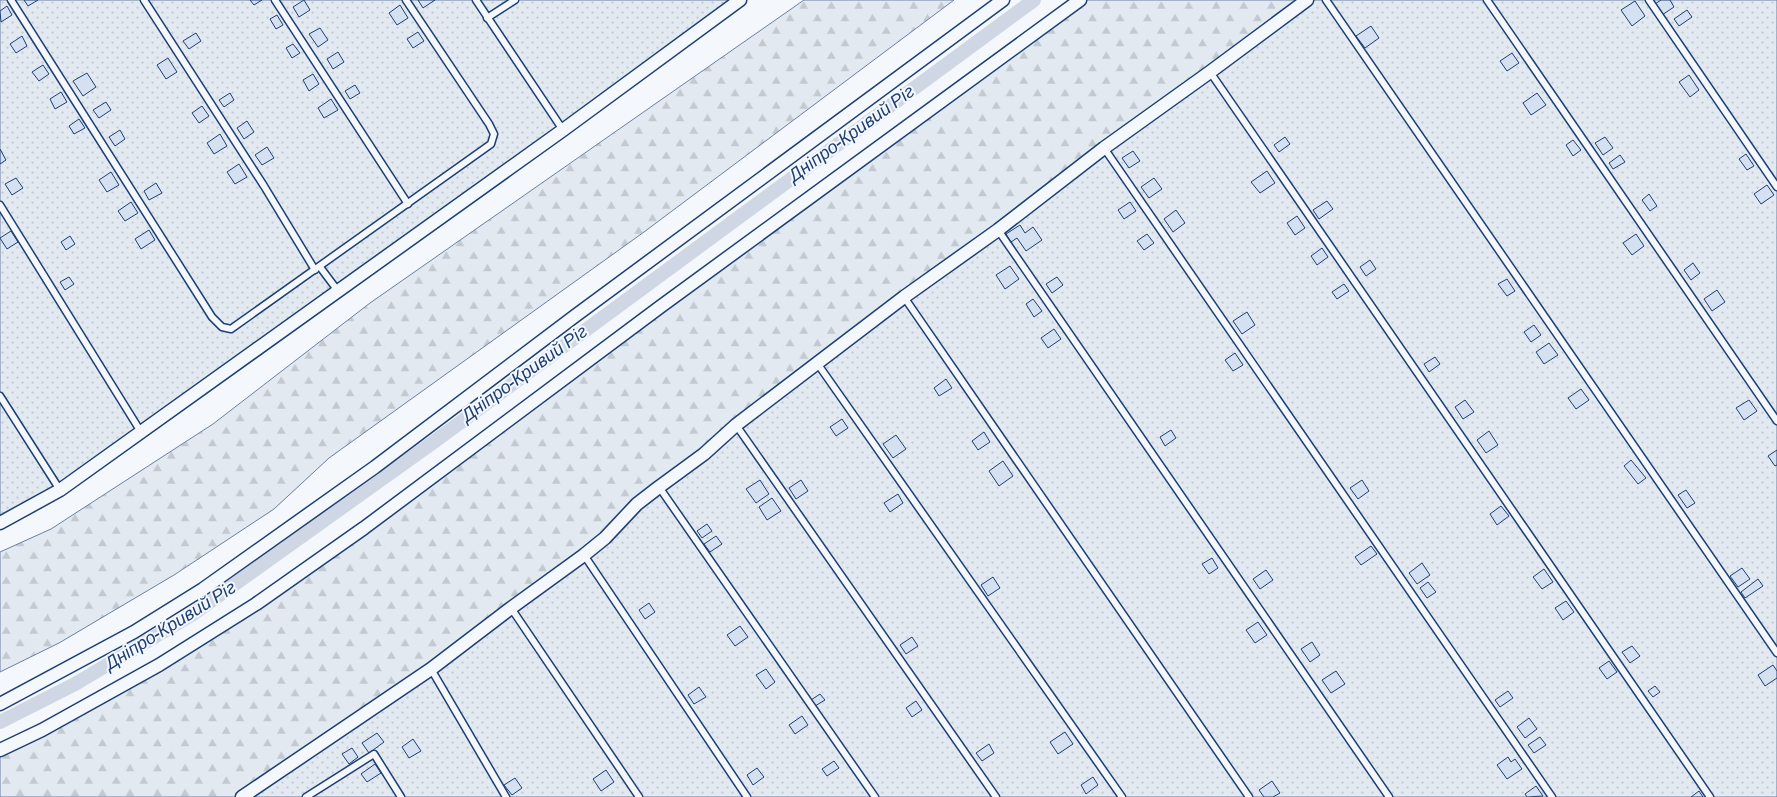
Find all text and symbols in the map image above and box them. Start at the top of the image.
water label: Дніпро-Кривий Ріг [781,79,919,189]
water label: Дніпро-Кривий Ріг [454,319,592,429]
water label: Дніпро-Кривий Ріг [98,574,241,677]

